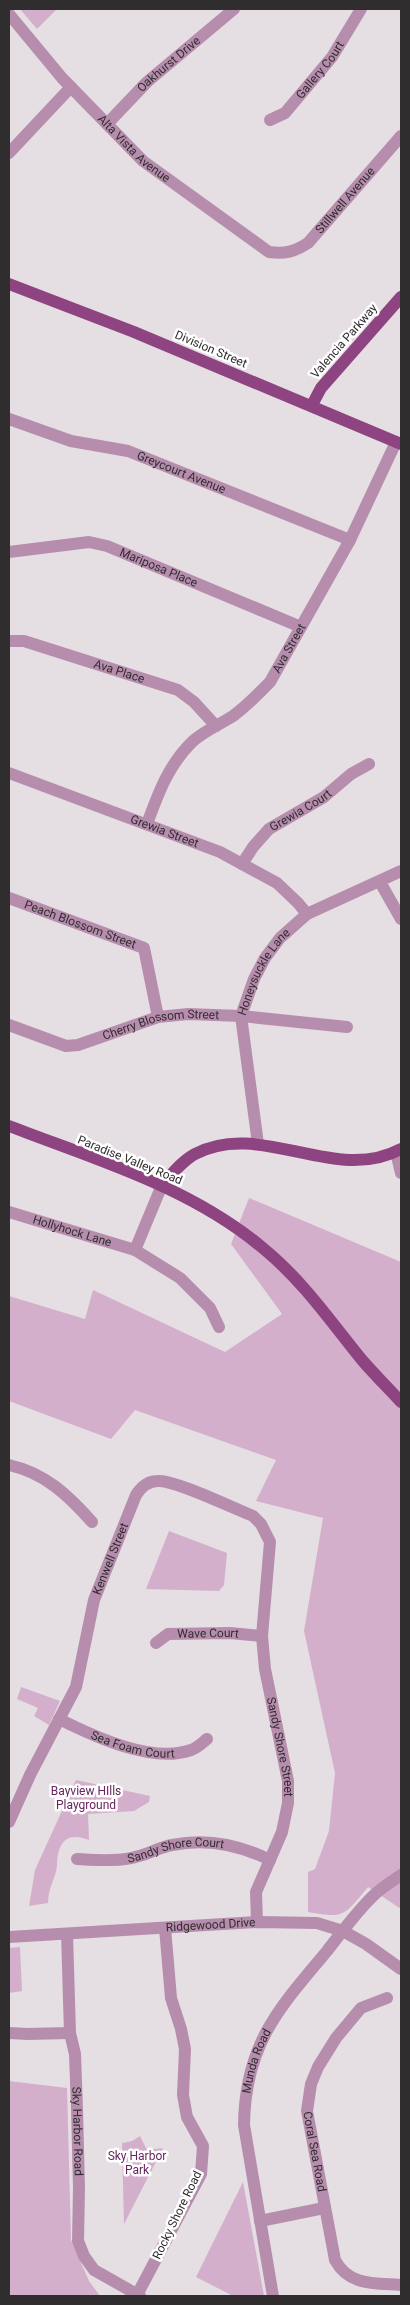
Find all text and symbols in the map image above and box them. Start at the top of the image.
street label: Oakhurst Drive [134,33,203,95]
street label: Gallery Court [293,39,347,102]
street label: Alta Vista Avenue [95,112,173,185]
street label: Stillwell Avenue [312,164,378,236]
street label: Valencia Parkway [308,301,380,381]
street label: Division Street [173,328,249,370]
street label: Greycourt Avenue [135,448,228,496]
street label: Mariposa Place [118,545,200,590]
street label: Ava Street [270,621,308,675]
street label: Ava Place [92,657,146,686]
street label: Grewia Court [267,787,335,834]
street label: Grewia Street [128,812,201,850]
street label: Peach Blossom Street [23,897,138,951]
street label: Honeysuckle Lane [235,926,293,1017]
street label: Cherry Blossom Street [101,1007,219,1043]
street label: Paradise Valley Road [76,1133,184,1187]
street label: Hollyhock Lane [31,1213,113,1250]
street label: Kenwell Street [90,1521,131,1597]
street label: Wave Court [177,1626,239,1641]
street label: Sandy Shore Street [264,1696,295,1797]
street label: Sea Foam Court [89,1728,175,1761]
park label: Bayview HIlls Playground [51,1784,121,1812]
street label: Sandy Shore Court [126,1835,225,1866]
street label: Ridgewood Drive [165,1915,256,1935]
street label: Munda Road [239,2026,274,2094]
street label: Sky Harbor Road [69,2086,86,2176]
street label: Coral Sea Road [300,2110,329,2193]
park label: Sky Harbor Park [108,2149,166,2177]
street label: Rocky Shore Road [150,2168,204,2262]

